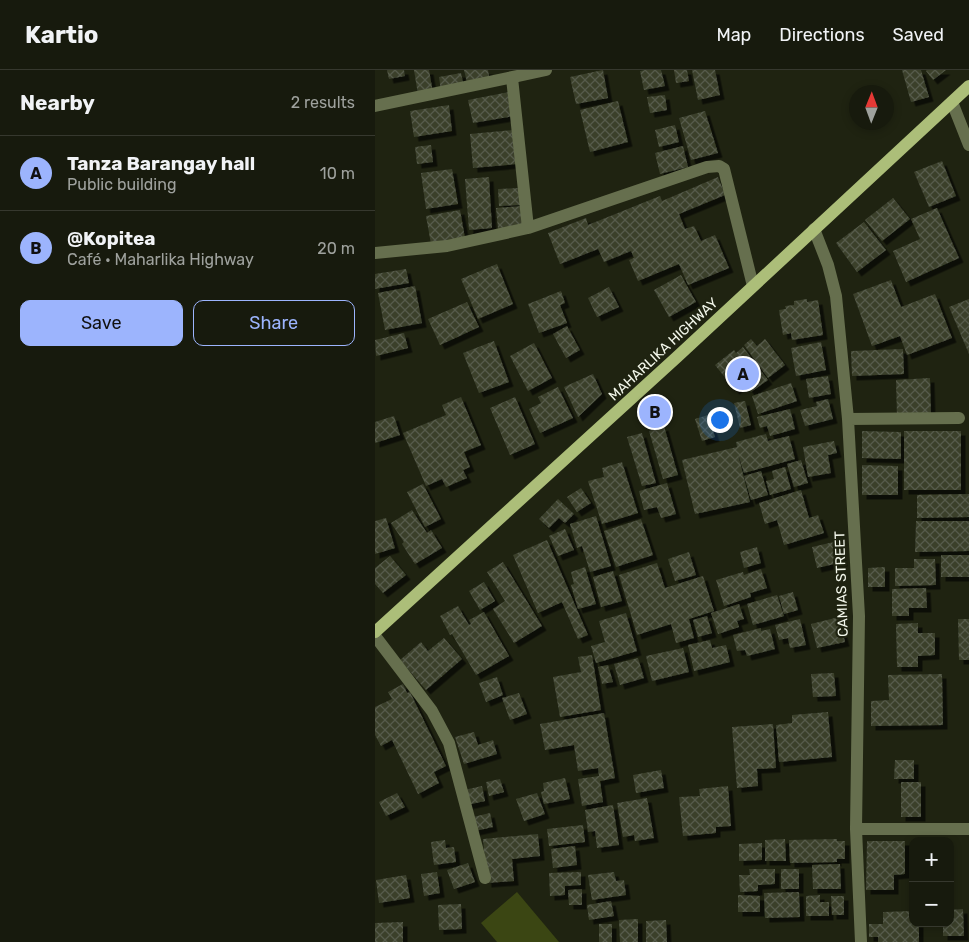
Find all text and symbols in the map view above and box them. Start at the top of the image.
text: Kartio [25,21,99,49]
text: Map [716,24,751,46]
text: Directions [779,24,865,46]
text: Saved [893,24,944,46]
north arrow [849,85,894,130]
text: Nearby [20,90,95,115]
text: 2 results [291,93,355,112]
text: Tanza Barangay hall [67,152,255,175]
text: A [30,164,42,183]
text: 10 m [320,164,355,183]
text: Public building [67,175,177,194]
text: @Kopitea [67,227,156,250]
text: B [30,239,42,258]
text: 20 m [317,239,355,258]
text: Café · Maharlika Highway [67,250,254,269]
street label: MAHARLIKA HIGHWAY [605,294,722,404]
button: Save [20,300,183,346]
button: Share [193,300,355,346]
pin: A [727,355,759,393]
pin: B [639,393,671,431]
your location [707,407,733,433]
street label: CAMIAS STREET [831,531,852,637]
map controls [909,837,954,927]
button: + [909,837,954,882]
button: − [909,882,954,927]

